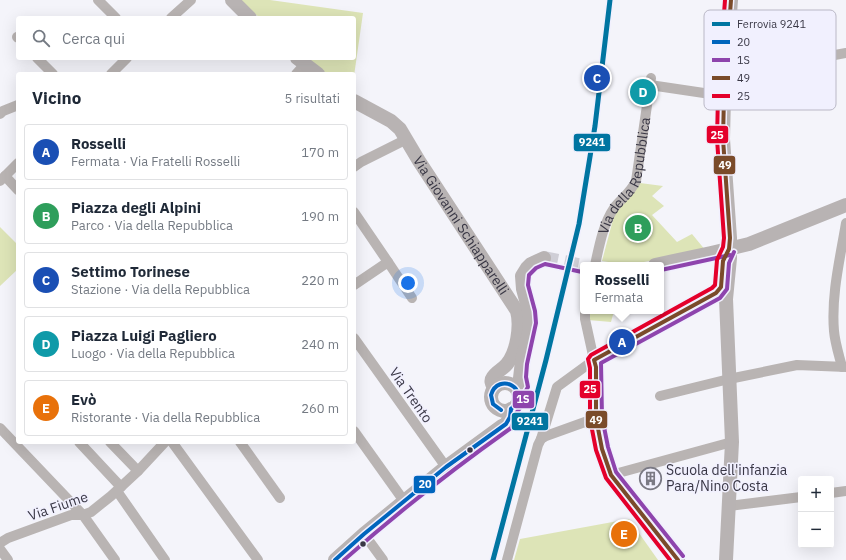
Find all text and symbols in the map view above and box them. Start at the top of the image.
legend [704,10,836,110]
search box [16,16,356,60]
text: Ferrovia 9241 [737,17,806,31]
icon: search [30,27,52,49]
text: Cerca qui [62,29,125,48]
text: 20 [737,35,750,49]
text: 1S [737,53,750,67]
pin: C [584,63,610,93]
text: 49 [737,71,750,85]
pin: D [630,77,656,107]
text: Vicino [32,87,81,109]
text: 25 [737,89,750,103]
text: 5 risultati [285,90,340,107]
street label: Via della Repubblica [594,115,654,236]
line badge: 25 [706,125,729,144]
text: 25 [710,128,724,142]
line badge: 9241 [573,133,611,152]
text: Rosselli [71,134,126,153]
text: 9241 [579,135,606,149]
text: A [42,144,50,161]
text: 170 m [301,144,339,161]
street label: Via Giovanni Schiapparelli [409,152,513,298]
text: Fermata · Via Fratelli Rosselli [71,153,240,170]
line badge: 49 [713,155,736,175]
text: 49 [718,158,732,172]
text: Piazza degli Alpini [71,198,201,217]
text: B [42,208,50,225]
text: 190 m [301,208,339,225]
pin: B [625,213,651,243]
text: Parco · Via della Repubblica [71,217,233,234]
text: Settimo Torinese [71,262,190,281]
popup [580,262,664,314]
text: Rosselli [594,270,650,289]
text: C [42,272,50,289]
text: 220 m [301,272,339,289]
your location [398,273,418,293]
text: Stazione · Via della Repubblica [71,281,250,298]
text: Fermata [594,289,643,306]
text: Piazza Luigi Pagliero [71,326,217,345]
pin: A [609,327,635,357]
text: D [41,336,51,353]
text: 240 m [301,336,339,353]
text: Luogo · Via della Repubblica [71,345,235,362]
street label: Via Trento [385,364,437,426]
line badge: 25 [579,380,601,399]
text: 25 [583,382,597,396]
text: Evò [71,390,97,409]
line badge: 1S [512,390,535,409]
text: 1S [516,392,530,406]
text: E [42,400,50,417]
text: 260 m [301,400,339,417]
text: Ristorante · Via della Repubblica [71,409,260,426]
line badge: 49 [585,410,608,429]
line badge: 9241 [511,412,549,431]
text: 49 [589,413,603,427]
text: 9241 [517,414,544,428]
unlabelled marker [465,445,475,455]
place label: Scuola dell'infanzia Para/Nino Costa [666,461,788,495]
building icon: Scuola dell'infanzia Para/Nino Costa [637,465,663,491]
line badge: 20 [413,475,436,494]
map controls [798,476,834,548]
button: + [798,476,834,512]
text: 20 [418,477,432,491]
street label: Via Fiume [26,487,91,525]
button: − [798,512,834,548]
pin: E [611,519,637,549]
unlabelled marker [358,539,368,549]

